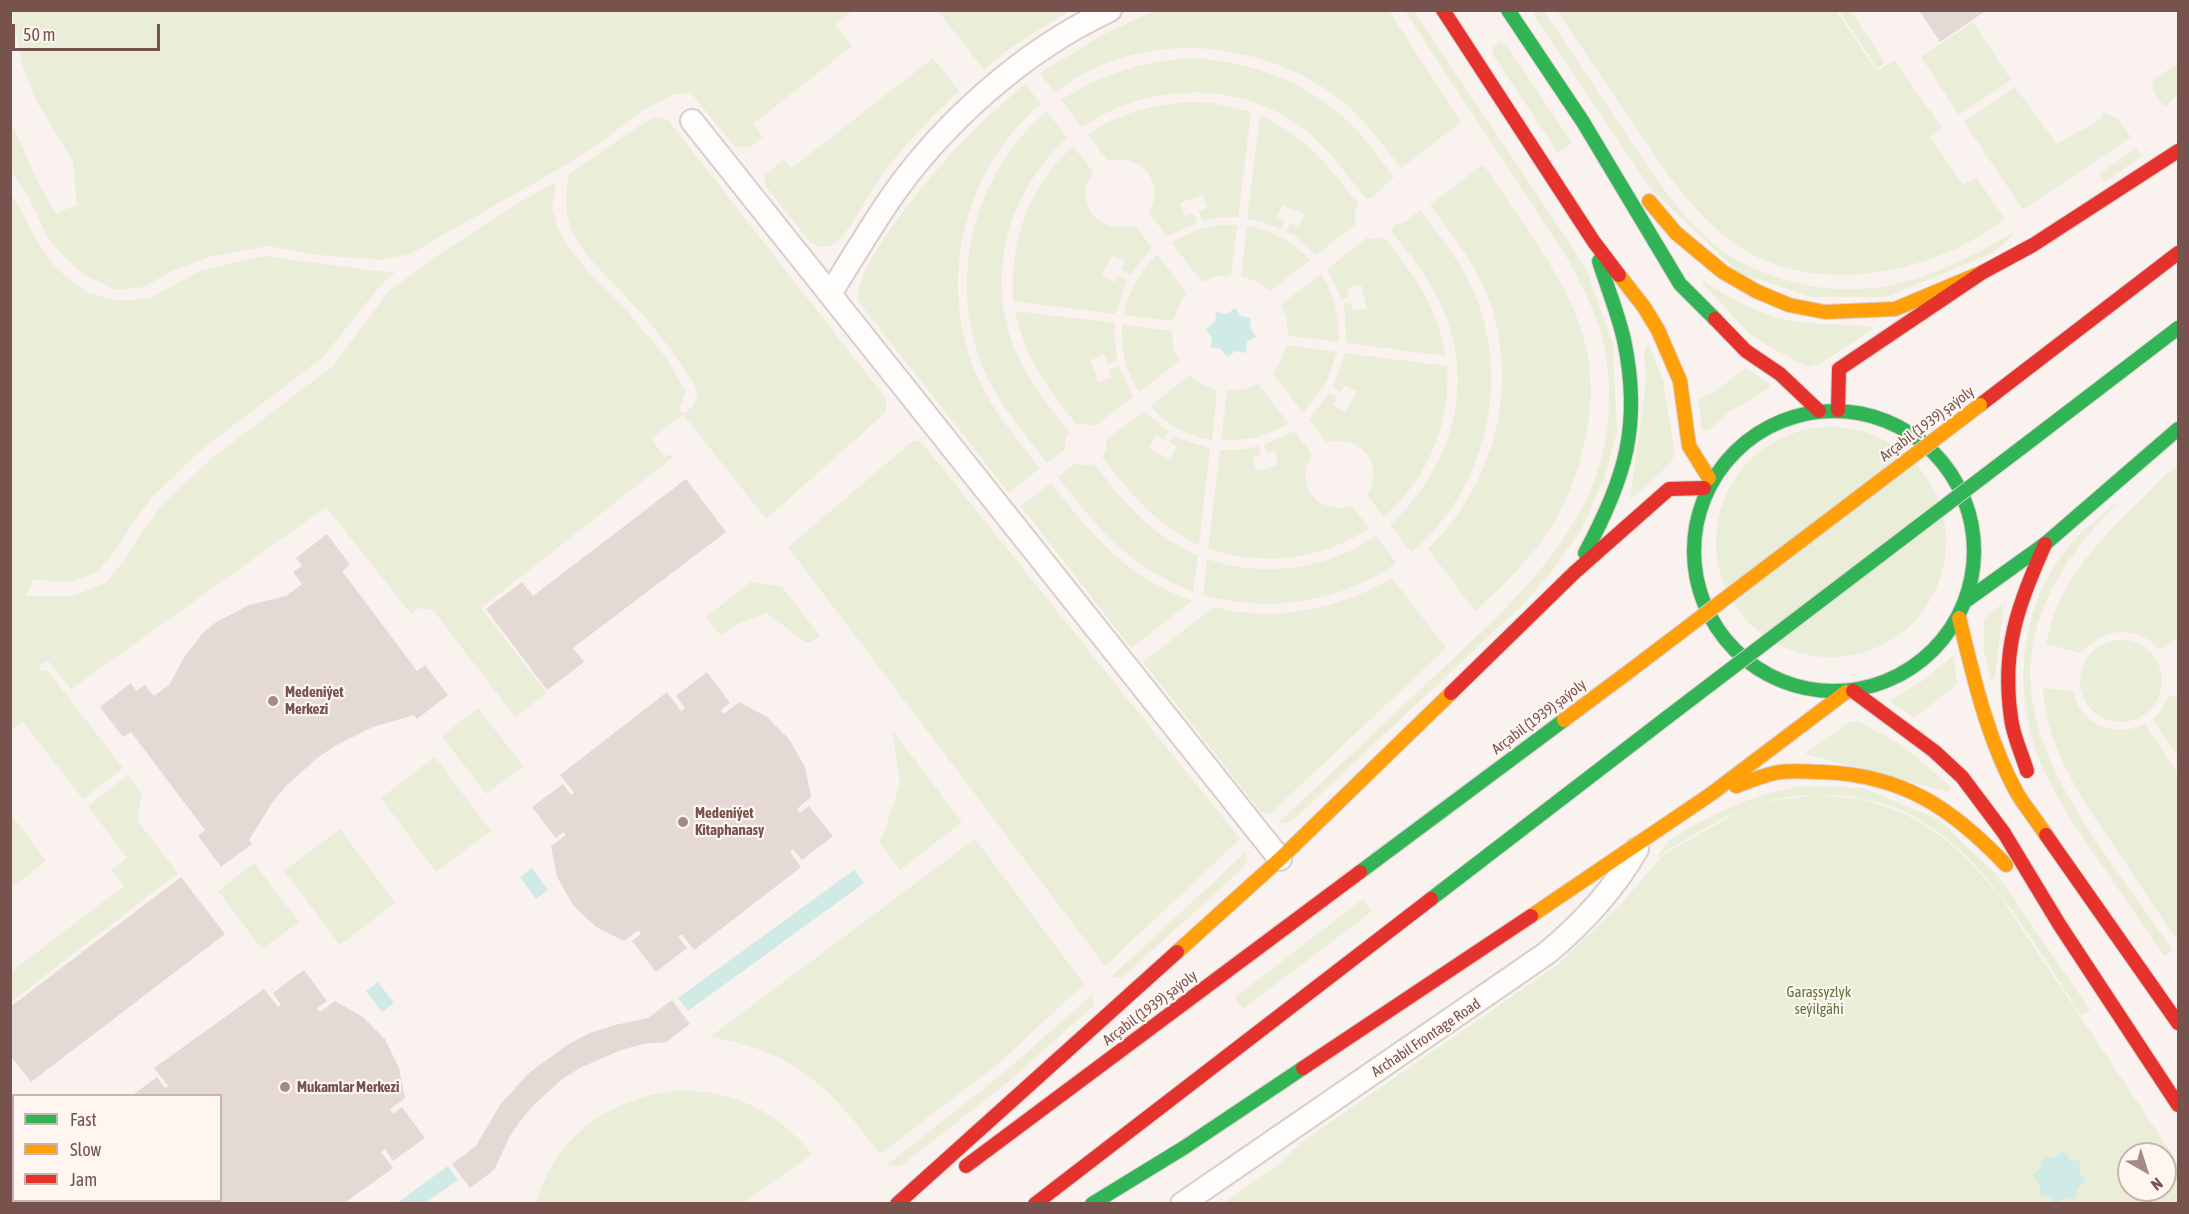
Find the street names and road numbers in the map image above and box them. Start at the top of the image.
street label: Arçabil (1939) şaýoly [1876,383,1978,465]
street label: Arçabil (1939) şaýoly [1488,676,1590,758]
street label: Arçabil (1939) şaýoly [1099,967,1201,1049]
street label: Archabil Frontage Road [1368,995,1484,1081]

